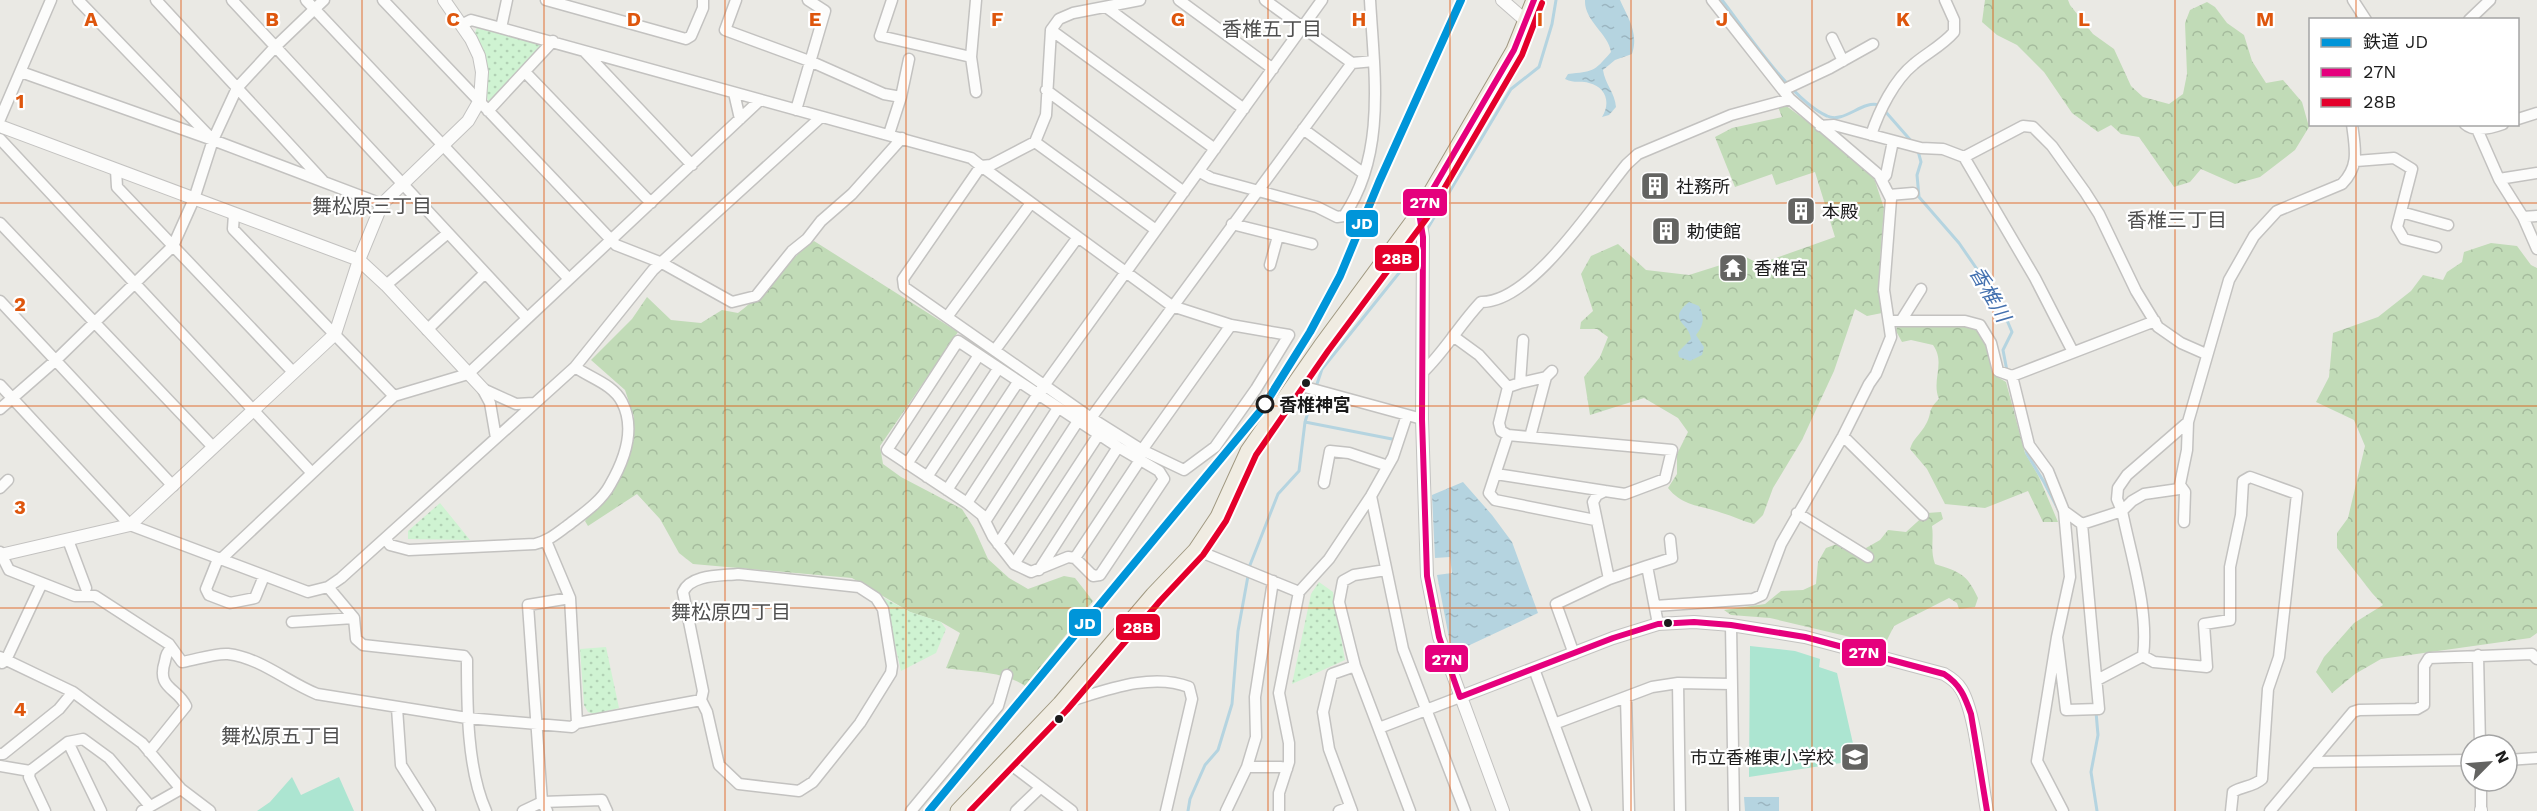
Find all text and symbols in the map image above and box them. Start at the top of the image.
text: A [84,7,98,31]
text: B [265,7,279,31]
text: C [446,7,460,31]
text: D [627,7,641,31]
text: E [809,7,821,31]
text: F [991,7,1003,31]
text: G [1171,7,1185,31]
text: H [1352,7,1366,31]
text: I [1537,7,1543,31]
text: J [1716,7,1728,31]
text: K [1896,7,1910,31]
text: L [2078,7,2090,31]
text: M [2256,7,2274,31]
district label: 香椎五丁目 [1222,17,1322,41]
legend [2309,18,2519,126]
text: 鉄道 JD [2363,31,2428,52]
text: 27N [2363,61,2396,82]
text: 1 [16,89,24,113]
text: 28B [2363,91,2396,112]
building icon: 社務所 [1639,170,1671,202]
place label: 社務所 [1676,176,1730,197]
line badge: 27N [1402,188,1448,217]
text: 27N [1410,193,1440,212]
district label: 舞松原三丁目 [312,194,432,218]
building icon: 本殿 [1785,195,1817,227]
place label: 本殿 [1822,201,1858,222]
district label: 香椎三丁目 [2127,208,2227,232]
line badge: JD [1345,209,1379,238]
text: JD [1351,214,1373,233]
building icon: 勅使館 [1650,215,1682,247]
place label: 勅使館 [1686,221,1741,242]
line badge: 28B [1374,244,1420,272]
text: 28B [1382,249,1412,268]
temple icon: 香椎宮 [1717,252,1749,284]
place label: 香椎宮 [1754,258,1808,279]
water label: 香椎川 [1965,262,2016,328]
text: 2 [14,292,26,316]
unlabelled marker [1300,377,1312,389]
place label: 香椎神宮 [1279,394,1351,415]
marker: 香椎神宮 [1256,395,1274,413]
text: 3 [14,495,26,519]
district label: 舞松原四丁目 [671,600,791,624]
line badge: JD [1068,608,1102,637]
line badge: 28B [1115,613,1161,641]
text: JD [1074,614,1096,633]
unlabelled marker [1662,617,1674,629]
text: 28B [1123,618,1153,637]
line badge: 27N [1841,638,1887,667]
text: 27N [1849,643,1879,662]
line badge: 27N [1424,644,1469,673]
text: 27N [1432,650,1462,669]
text: 4 [14,697,27,721]
unlabelled marker [1053,713,1065,725]
district label: 舞松原五丁目 [221,724,341,748]
north arrow [2459,733,2519,793]
school or university icon: 市立香椎東小学校 [1839,741,1871,773]
place label: 市立香椎東小学校 [1690,747,1834,768]
text: N [2491,747,2513,766]

